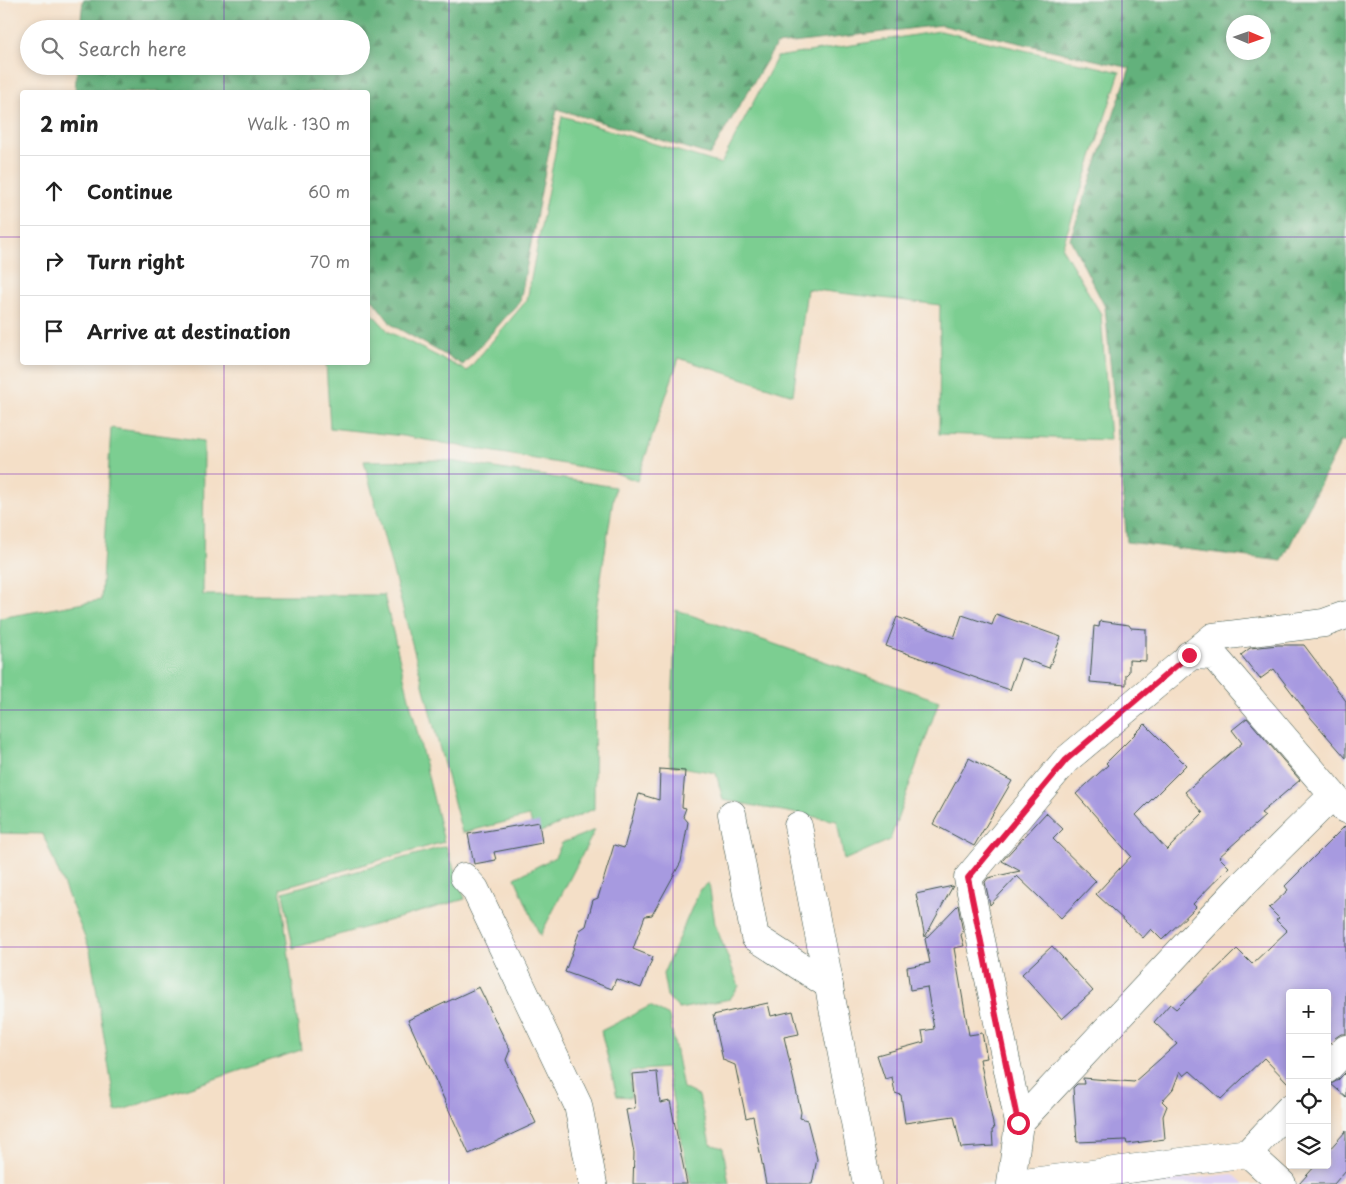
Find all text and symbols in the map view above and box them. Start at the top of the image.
north arrow [1226,15,1271,60]
search box [20,20,370,75]
icon: search [38,34,66,62]
text: Search here [78,34,187,62]
text: 2 min [40,107,99,139]
text: Walk · 130 m [247,111,350,135]
icon: ahead [40,177,68,205]
text: Continue [87,177,173,205]
text: 60 m [308,179,350,203]
icon: right [40,247,68,275]
text: Turn right [87,247,185,275]
text: 70 m [310,249,350,273]
icon: arrive [40,317,68,345]
text: Arrive at destination [87,317,291,345]
route end [1178,644,1201,667]
map controls [1286,989,1331,1169]
button: + [1286,989,1331,1034]
button: − [1286,1034,1331,1079]
button: locate [1286,1079,1331,1124]
route start [1007,1112,1030,1135]
button: layers [1286,1124,1331,1169]

